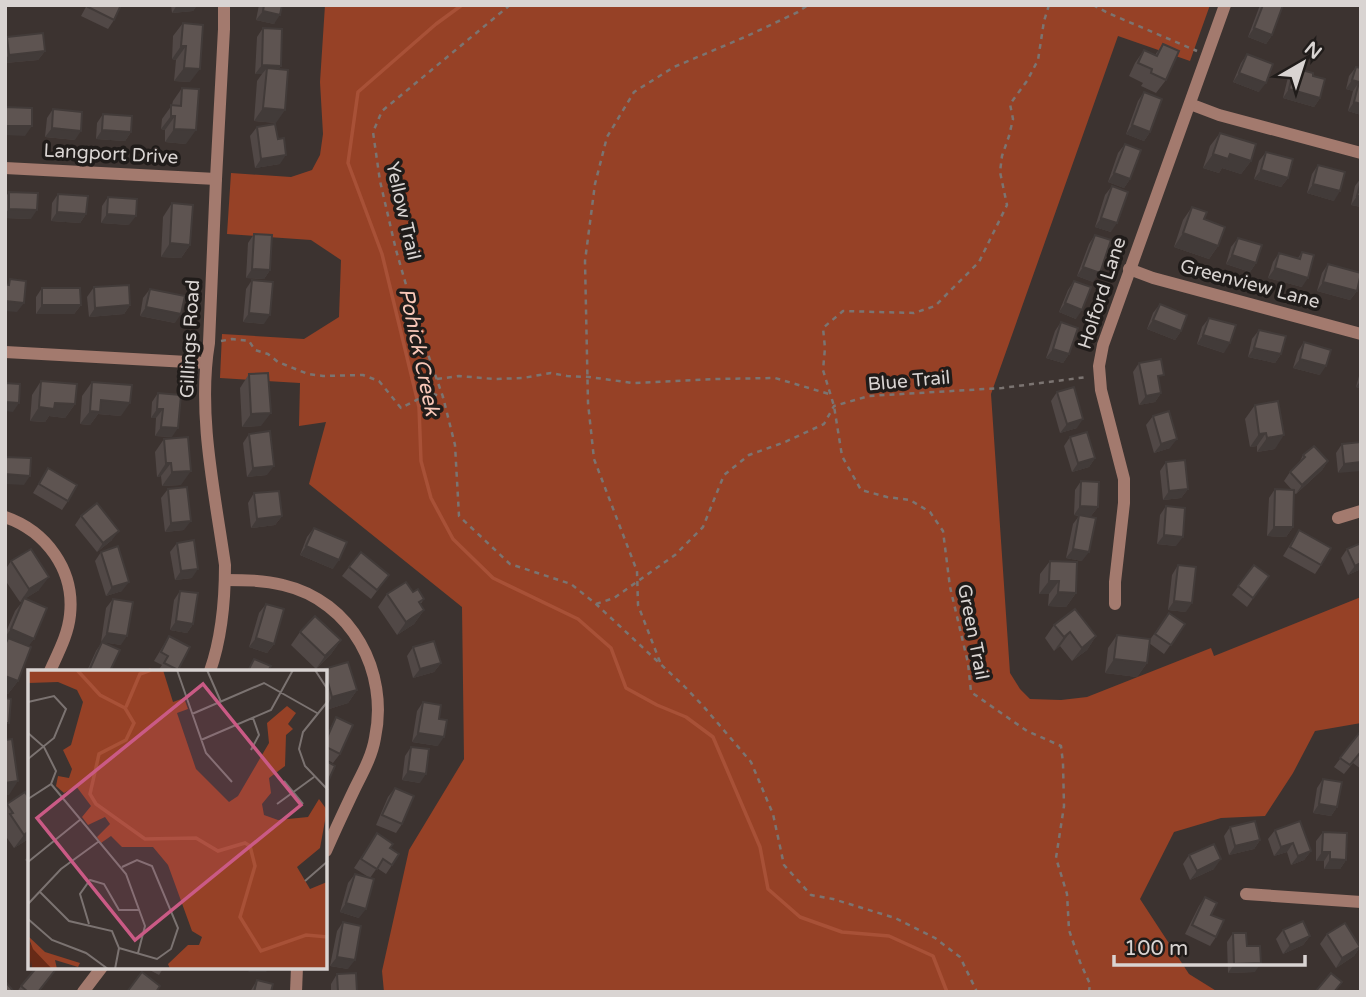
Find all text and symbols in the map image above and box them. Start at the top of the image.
north arrow [1268,28,1338,98]
text: N [1300,37,1326,64]
street label: Langport Drive [43,139,179,169]
street label: Yellow Trail [381,160,425,262]
street label: Holford Lane [1074,234,1130,352]
street label: Greenview Lane [1178,255,1322,313]
street label: Gillings Road [176,279,204,399]
water label: Pohick Creek [393,286,445,420]
street label: Blue Trail [867,366,951,396]
street label: Green Trail [953,582,993,682]
inset map [28,670,327,969]
scale bar [1114,923,1305,967]
text: 100 m [1124,936,1188,961]

